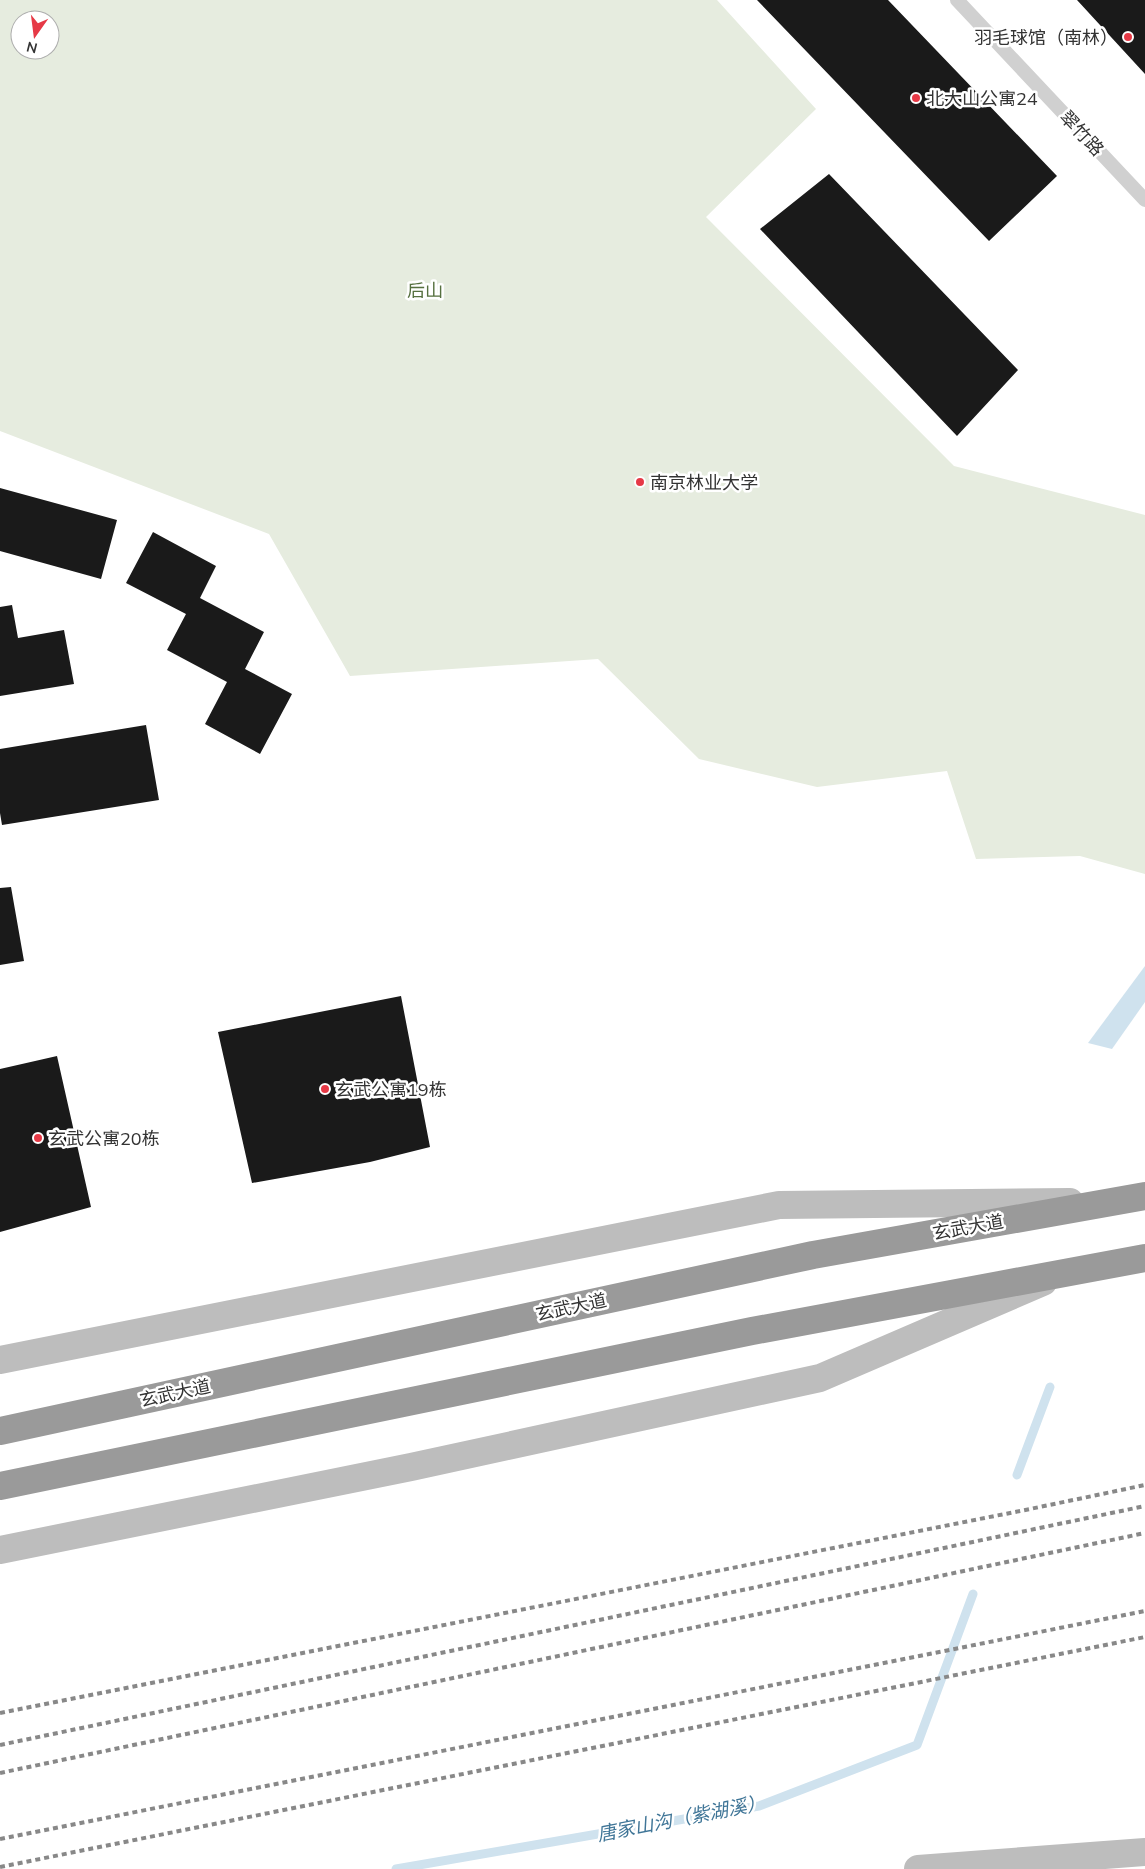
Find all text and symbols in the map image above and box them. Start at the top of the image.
north arrow [10,10,60,60]
place label: 羽毛球馆（南林） [974,26,1118,49]
marker: 羽毛球馆（南林） [1122,31,1134,43]
text: N [25,38,39,58]
place label: 北大山公寓24 [926,87,1038,110]
marker: 北大山公寓24 [910,92,922,104]
street label: 翠竹路 [1055,105,1109,161]
park label: 后山 [407,279,443,302]
place label: 南京林业大学 [650,471,758,494]
marker: 南京林业大学 [634,476,646,488]
place label: 玄武公寓19栋 [335,1078,447,1101]
marker: 玄武公寓19栋 [319,1083,331,1095]
place label: 玄武公寓20栋 [48,1127,160,1150]
marker: 玄武公寓20栋 [32,1132,44,1144]
street label: 玄武大道 [931,1209,1005,1245]
street label: 玄武大道 [533,1288,609,1326]
street label: 玄武大道 [137,1374,213,1412]
water label: 唐家山沟（紫湖溪） [595,1790,767,1846]

